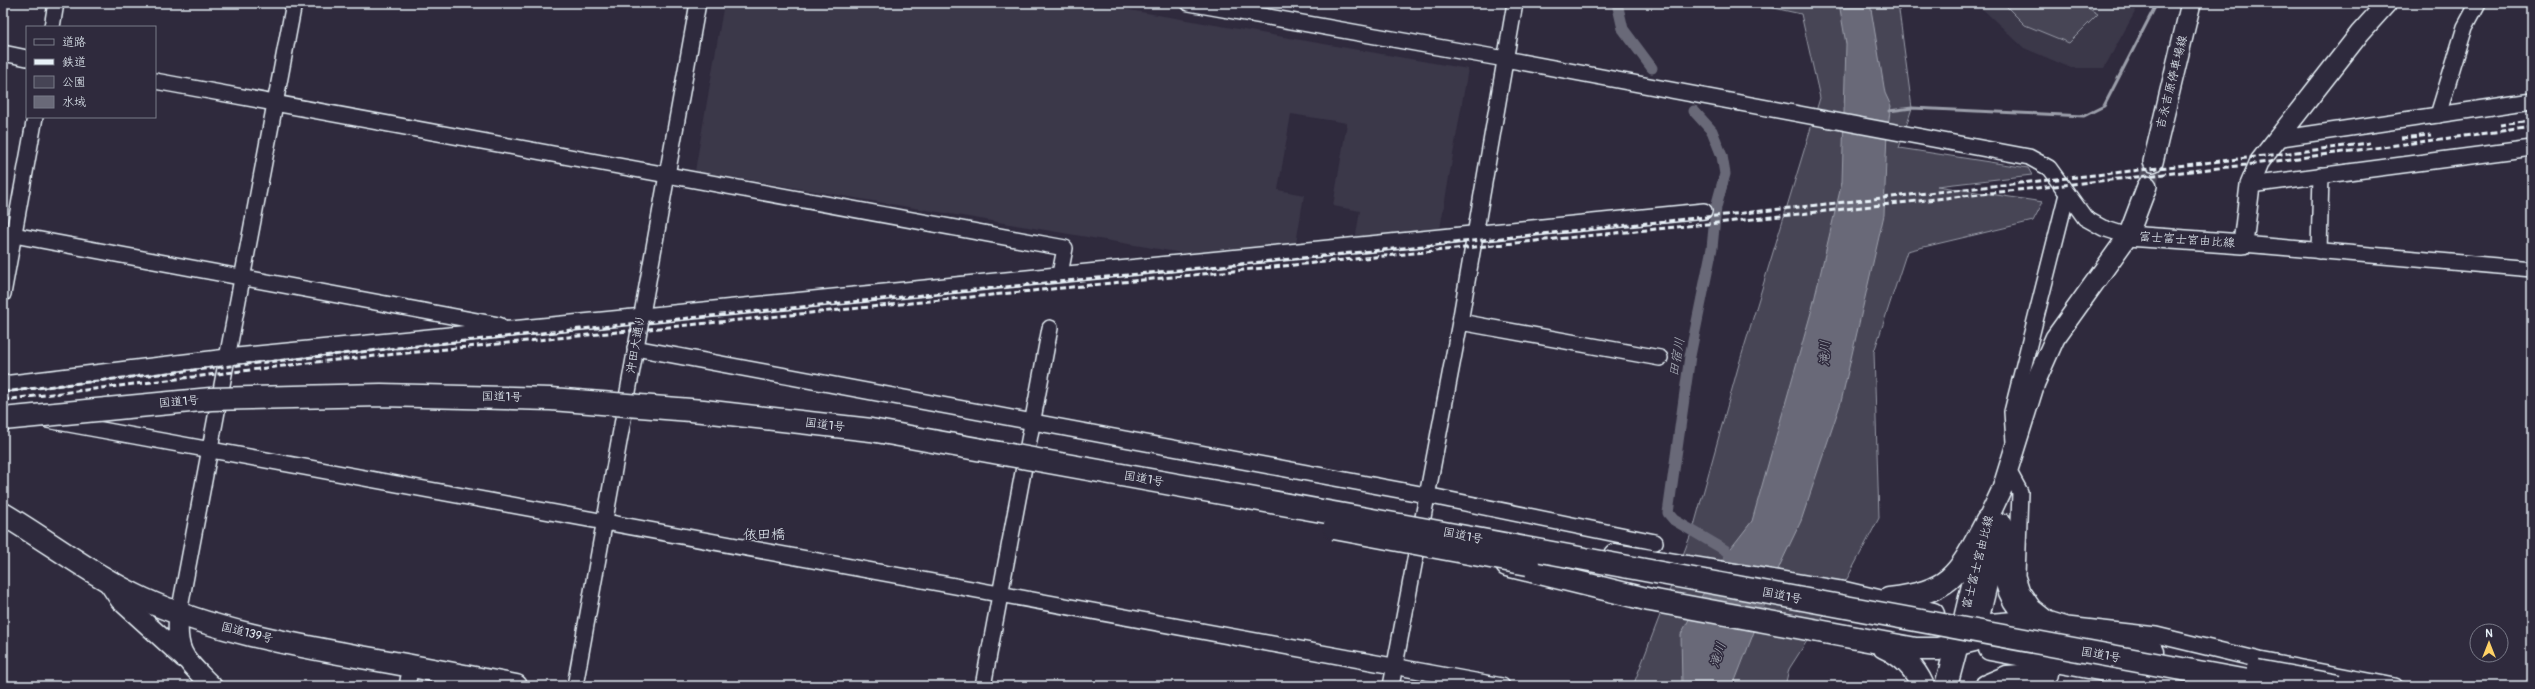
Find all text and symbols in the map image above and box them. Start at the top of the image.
legend [26,26,156,118]
street label: 吉永吉原停車場線 [2153,34,2191,130]
text: 道路 [62,35,86,50]
text: 鉄道 [62,55,86,70]
text: 公園 [62,75,86,90]
text: 水域 [62,95,86,110]
street label: 富士富士宮由比線 [2139,229,2235,251]
street label: 沖田大通り [623,313,649,375]
water label: 田宿川 [1666,336,1688,378]
water label: 滝川 [1817,340,1833,366]
street label: 国道1号 [482,389,522,405]
street label: 国道1号 [158,393,200,411]
street label: 国道1号 [804,415,846,435]
street label: 国道1号 [1123,468,1165,490]
street label: 富士富士宮由比線 [1959,514,1997,610]
street label: 国道1号 [1442,525,1484,547]
district label: 依田橋 [743,526,785,543]
street label: 国道1号 [1761,585,1803,607]
street label: 国道139号 [219,619,275,647]
north arrow [2469,623,2509,663]
text: N [2485,627,2493,640]
water label: 滝川 [1706,640,1730,670]
street label: 国道1号 [2080,644,2122,666]

